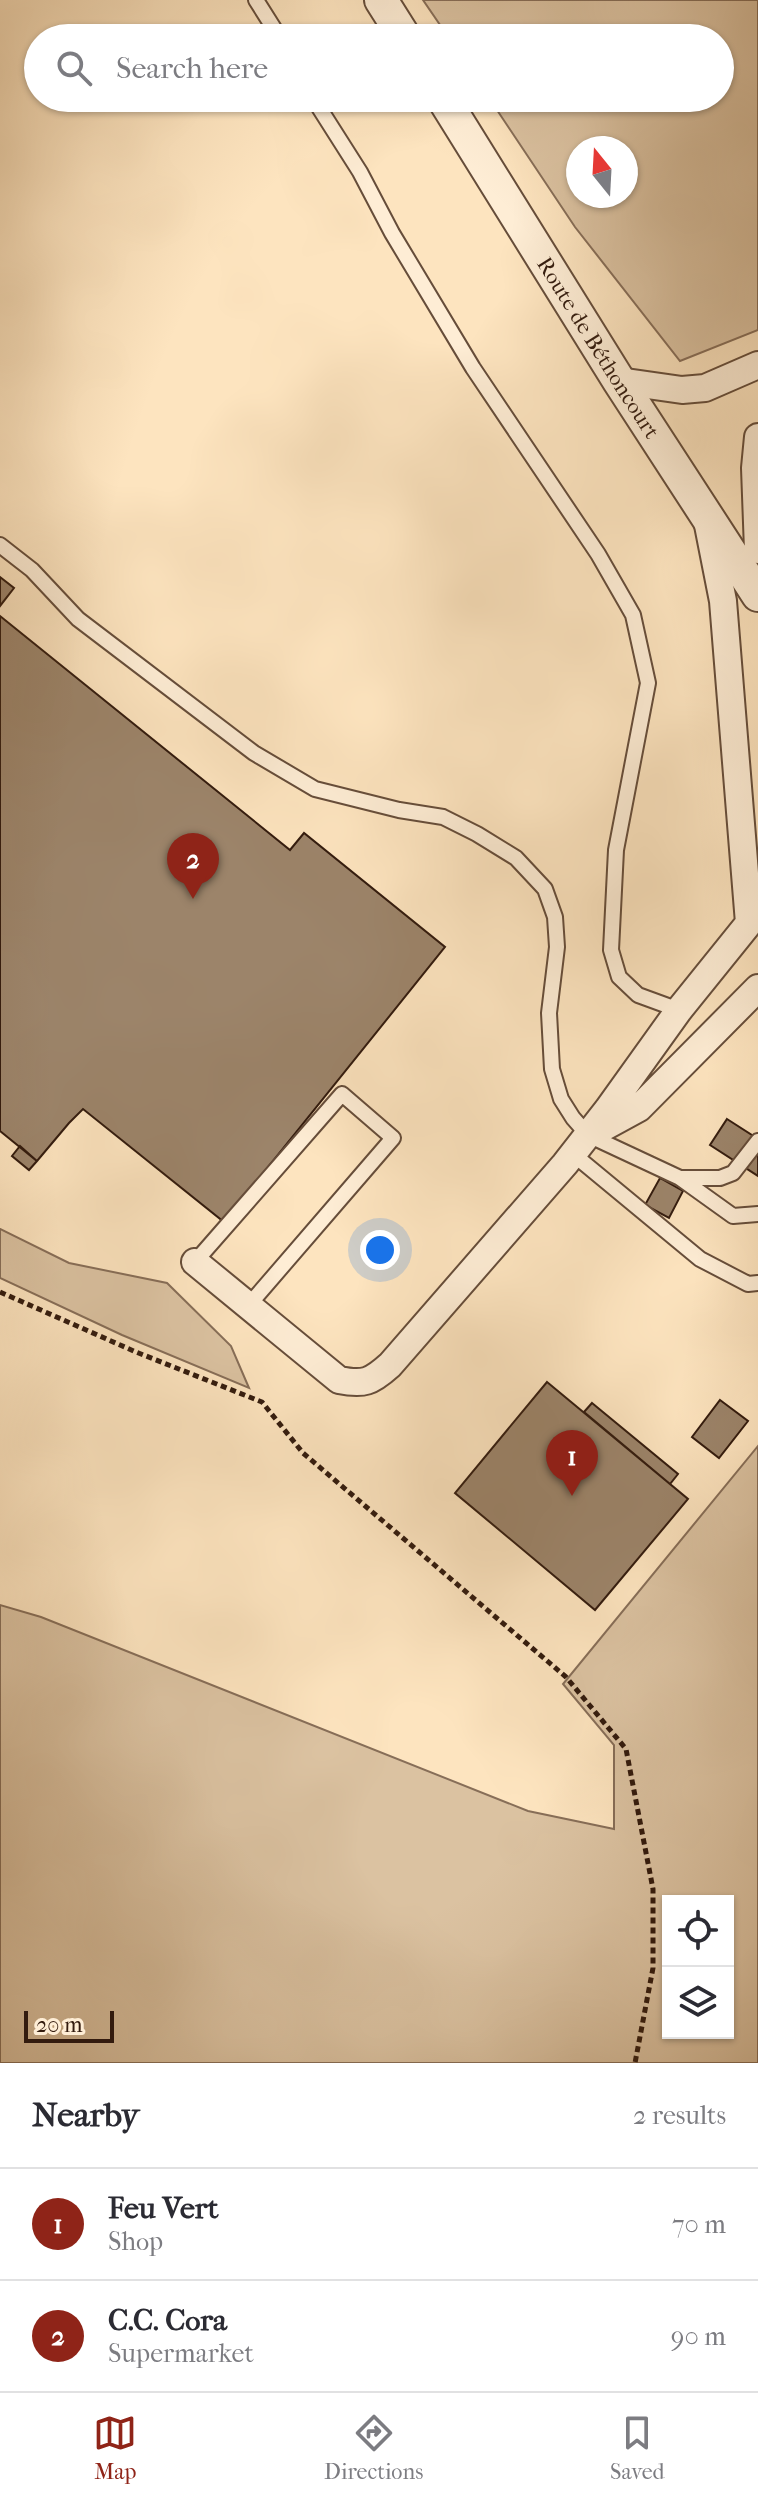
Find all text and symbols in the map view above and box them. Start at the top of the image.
search box [24,24,734,112]
icon: search [52,46,96,90]
text: Search here [116,51,268,86]
north arrow [566,136,638,208]
street label: Route de Béthoncourt [531,252,665,444]
pin: 2 [167,833,219,899]
your location [360,1230,400,1270]
pin: 1 [546,1430,598,1496]
map controls [662,1895,734,2039]
button: locate [662,1895,734,1967]
button: layers [662,1967,734,2039]
scale bar [24,2007,114,2043]
text: 20 m [36,2012,82,2038]
text: Nearby [32,2095,139,2135]
text: 2 results [633,2100,726,2131]
text: Feu Vert [108,2191,218,2226]
text: 1 [53,2209,63,2240]
text: 70 m [672,2209,726,2240]
text: Shop [108,2226,163,2257]
text: C.C. Cora [108,2303,227,2338]
text: 2 [51,2321,65,2352]
text: 90 m [671,2321,726,2352]
text: Supermarket [108,2338,254,2369]
tab: Map [93,2411,137,2485]
tab: Directions [324,2411,423,2485]
tab: Saved [610,2411,665,2485]

